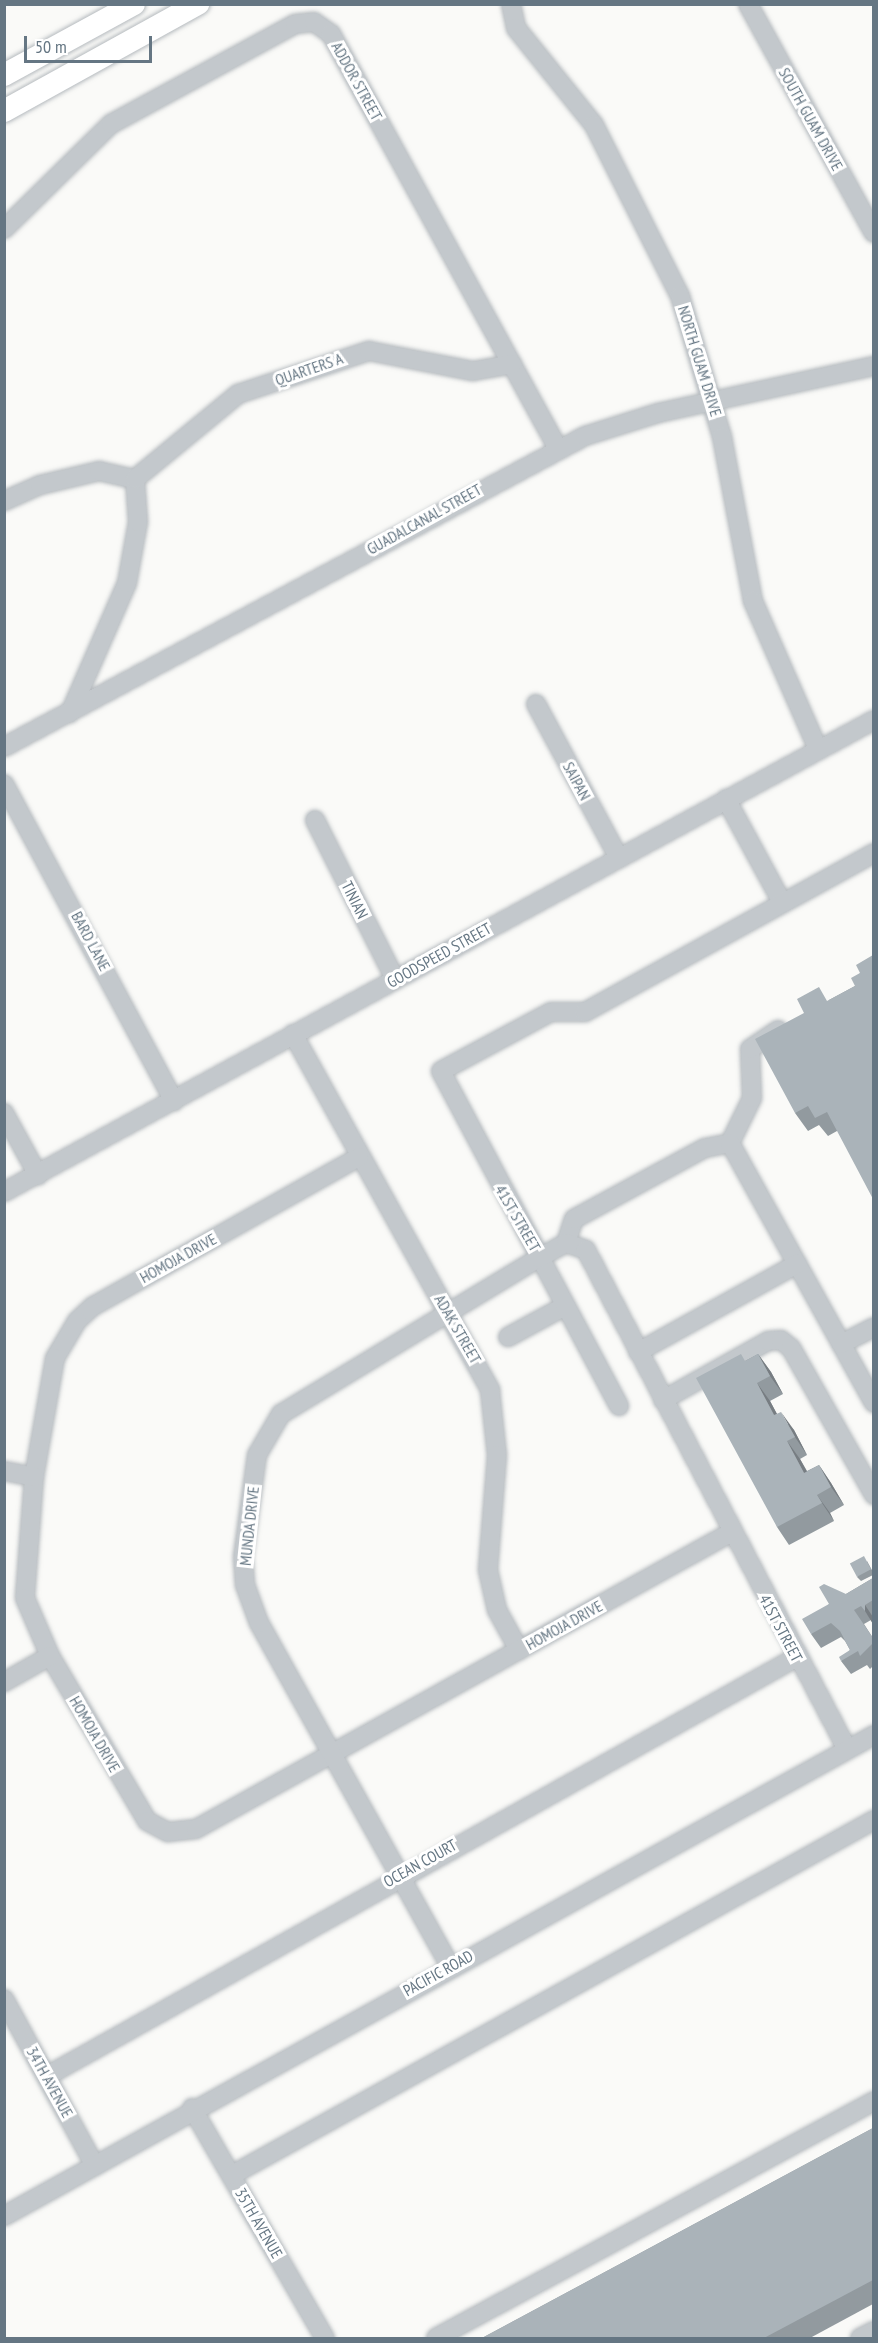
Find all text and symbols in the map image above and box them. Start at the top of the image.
scale bar [27,24,154,62]
text: 50 m [35,35,67,58]
street label: ADDOR STREET [328,38,386,124]
street label: SOUTH GUAM DRIVE [775,64,847,174]
street label: NORTH GUAM DRIVE [674,303,726,419]
street label: QUARTERS A [272,348,346,390]
street label: GUADALCANAL STREET [363,479,485,559]
street label: SAIPAN [559,759,595,803]
street label: TINIAN [338,878,372,922]
street label: BARD LANE [67,908,115,974]
street label: GOODSPEED STREET [384,918,494,992]
street label: 41ST STREET [491,1181,545,1255]
street label: HOMOJA DRIVE [136,1229,220,1287]
street label: ADAK STREET [430,1291,486,1367]
street label: MUNDA DRIVE [235,1485,263,1567]
street label: 41ST STREET [755,1591,807,1665]
street label: HOMOJA DRIVE [522,1596,606,1654]
street label: HOMOJA DRIVE [65,1692,125,1776]
street label: OCEAN COURT [380,1835,460,1891]
street label: PACIFIC ROAD [400,1946,476,2000]
street label: 34TH AVENUE [23,2043,77,2121]
street label: 35TH AVENUE [231,2184,287,2262]

